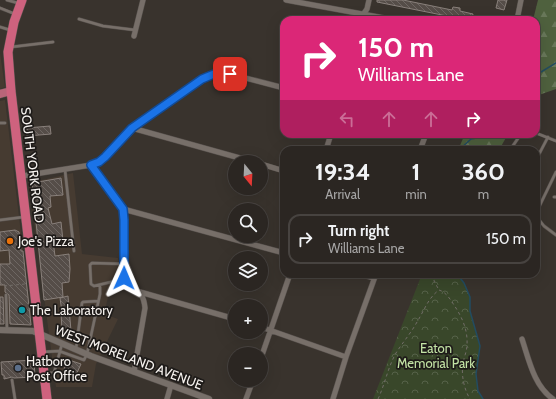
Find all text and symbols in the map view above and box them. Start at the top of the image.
text: 150 m [358,30,434,64]
icon: right [292,32,344,84]
pin [213,57,247,91]
icon: arrive [219,63,241,85]
text: Williams Lane [358,64,464,86]
street label: SOUTH YORK ROAD [18,106,48,224]
icon: left [336,108,358,130]
icon: ahead [378,108,400,130]
icon: ahead [420,108,442,130]
icon: right [462,108,484,130]
north arrow [228,155,268,195]
map controls [228,155,268,387]
text: 19:34 [315,157,370,186]
text: 1 [412,157,420,186]
text: 360 [462,157,505,186]
text: Arrival [325,186,360,202]
text: min [405,186,427,202]
text: m [478,186,489,202]
button: search [228,203,268,243]
text: Turn right [328,222,389,240]
icon: right [294,228,316,250]
text: 150 m [486,230,526,248]
place label: Joe's Pizza [17,233,74,249]
marker: Joe's Pizza [5,236,15,246]
text: Williams Lane [328,240,405,256]
button: layers [228,251,268,291]
position arrow [103,257,145,299]
button: + [228,299,268,339]
place label: The Laboratory [30,302,113,318]
marker: The Laboratory [17,305,27,315]
street label: WEST MORELAND AVENUE [53,321,205,393]
park label: Eaton Memorial Park [397,340,475,371]
button: − [228,347,268,387]
place label: Hatboro Post Office [26,353,87,384]
marker: Hatboro Post Office [13,363,23,373]

